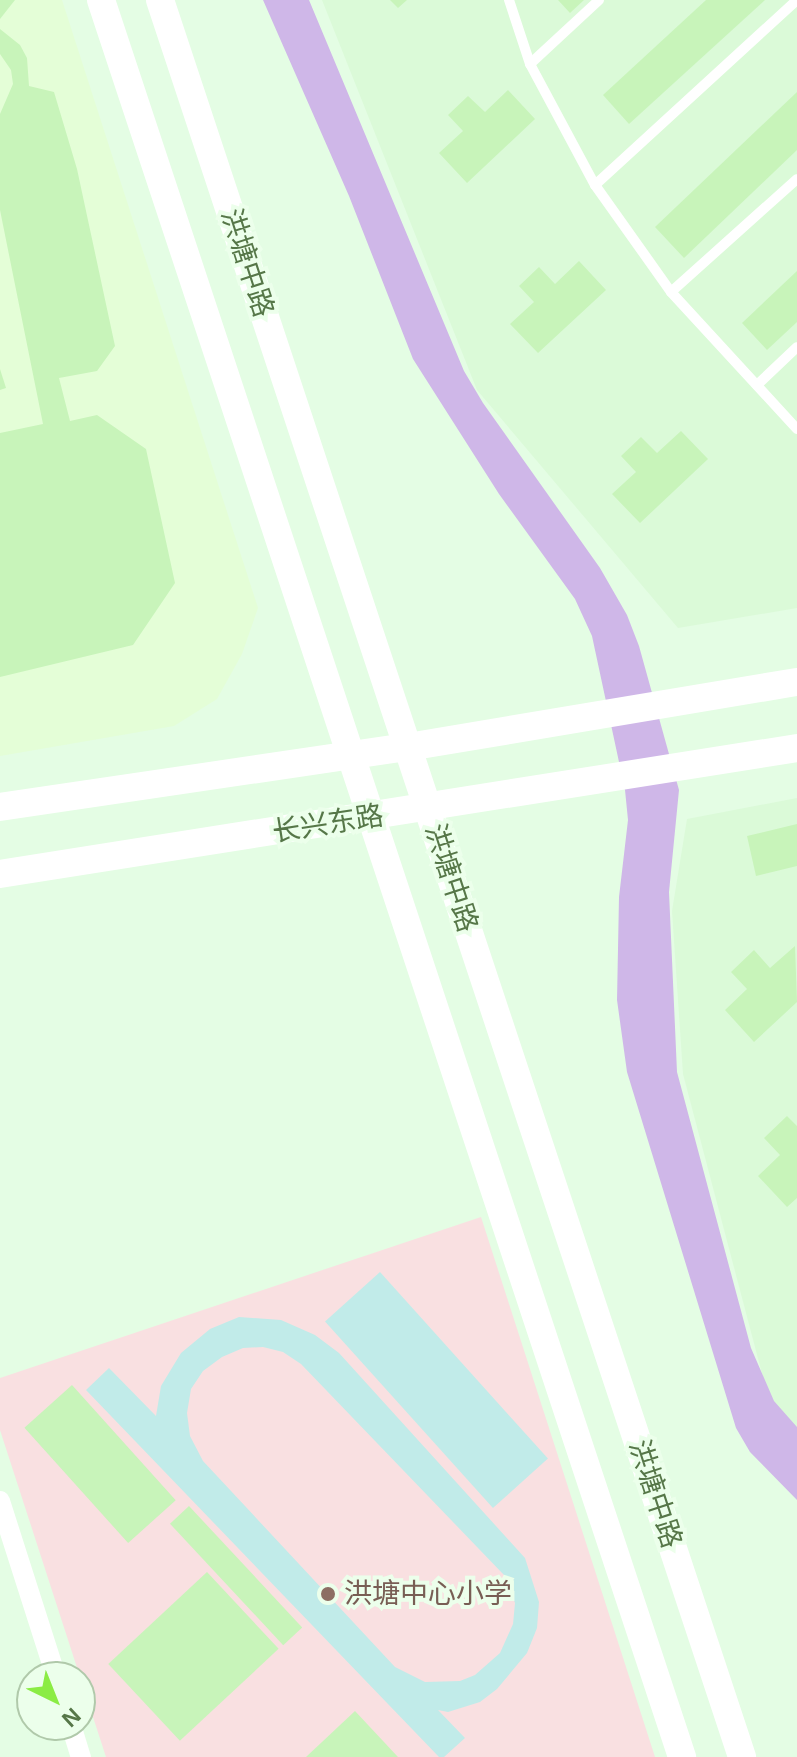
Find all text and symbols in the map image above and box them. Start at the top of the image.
street label: 洪塘中路 [214,205,280,321]
street label: 长兴东路 [270,799,386,849]
street label: 洪塘中路 [418,820,484,936]
street label: 洪塘中路 [622,1436,688,1552]
place label: 洪塘中心小学 [344,1577,512,1611]
marker: 洪塘中心小学 [319,1585,337,1603]
north arrow [16,1661,96,1741]
text: N [57,1703,86,1732]

